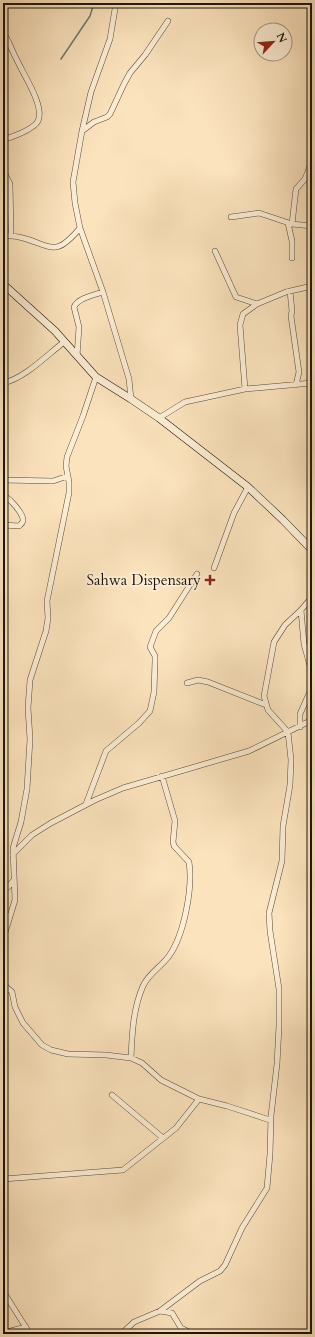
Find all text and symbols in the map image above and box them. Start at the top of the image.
north arrow [253,22,293,62]
text: N [273,30,291,46]
place label: Sahwa Dispensary [87,570,201,590]
marker: Sahwa Dispensary [204,574,216,586]

